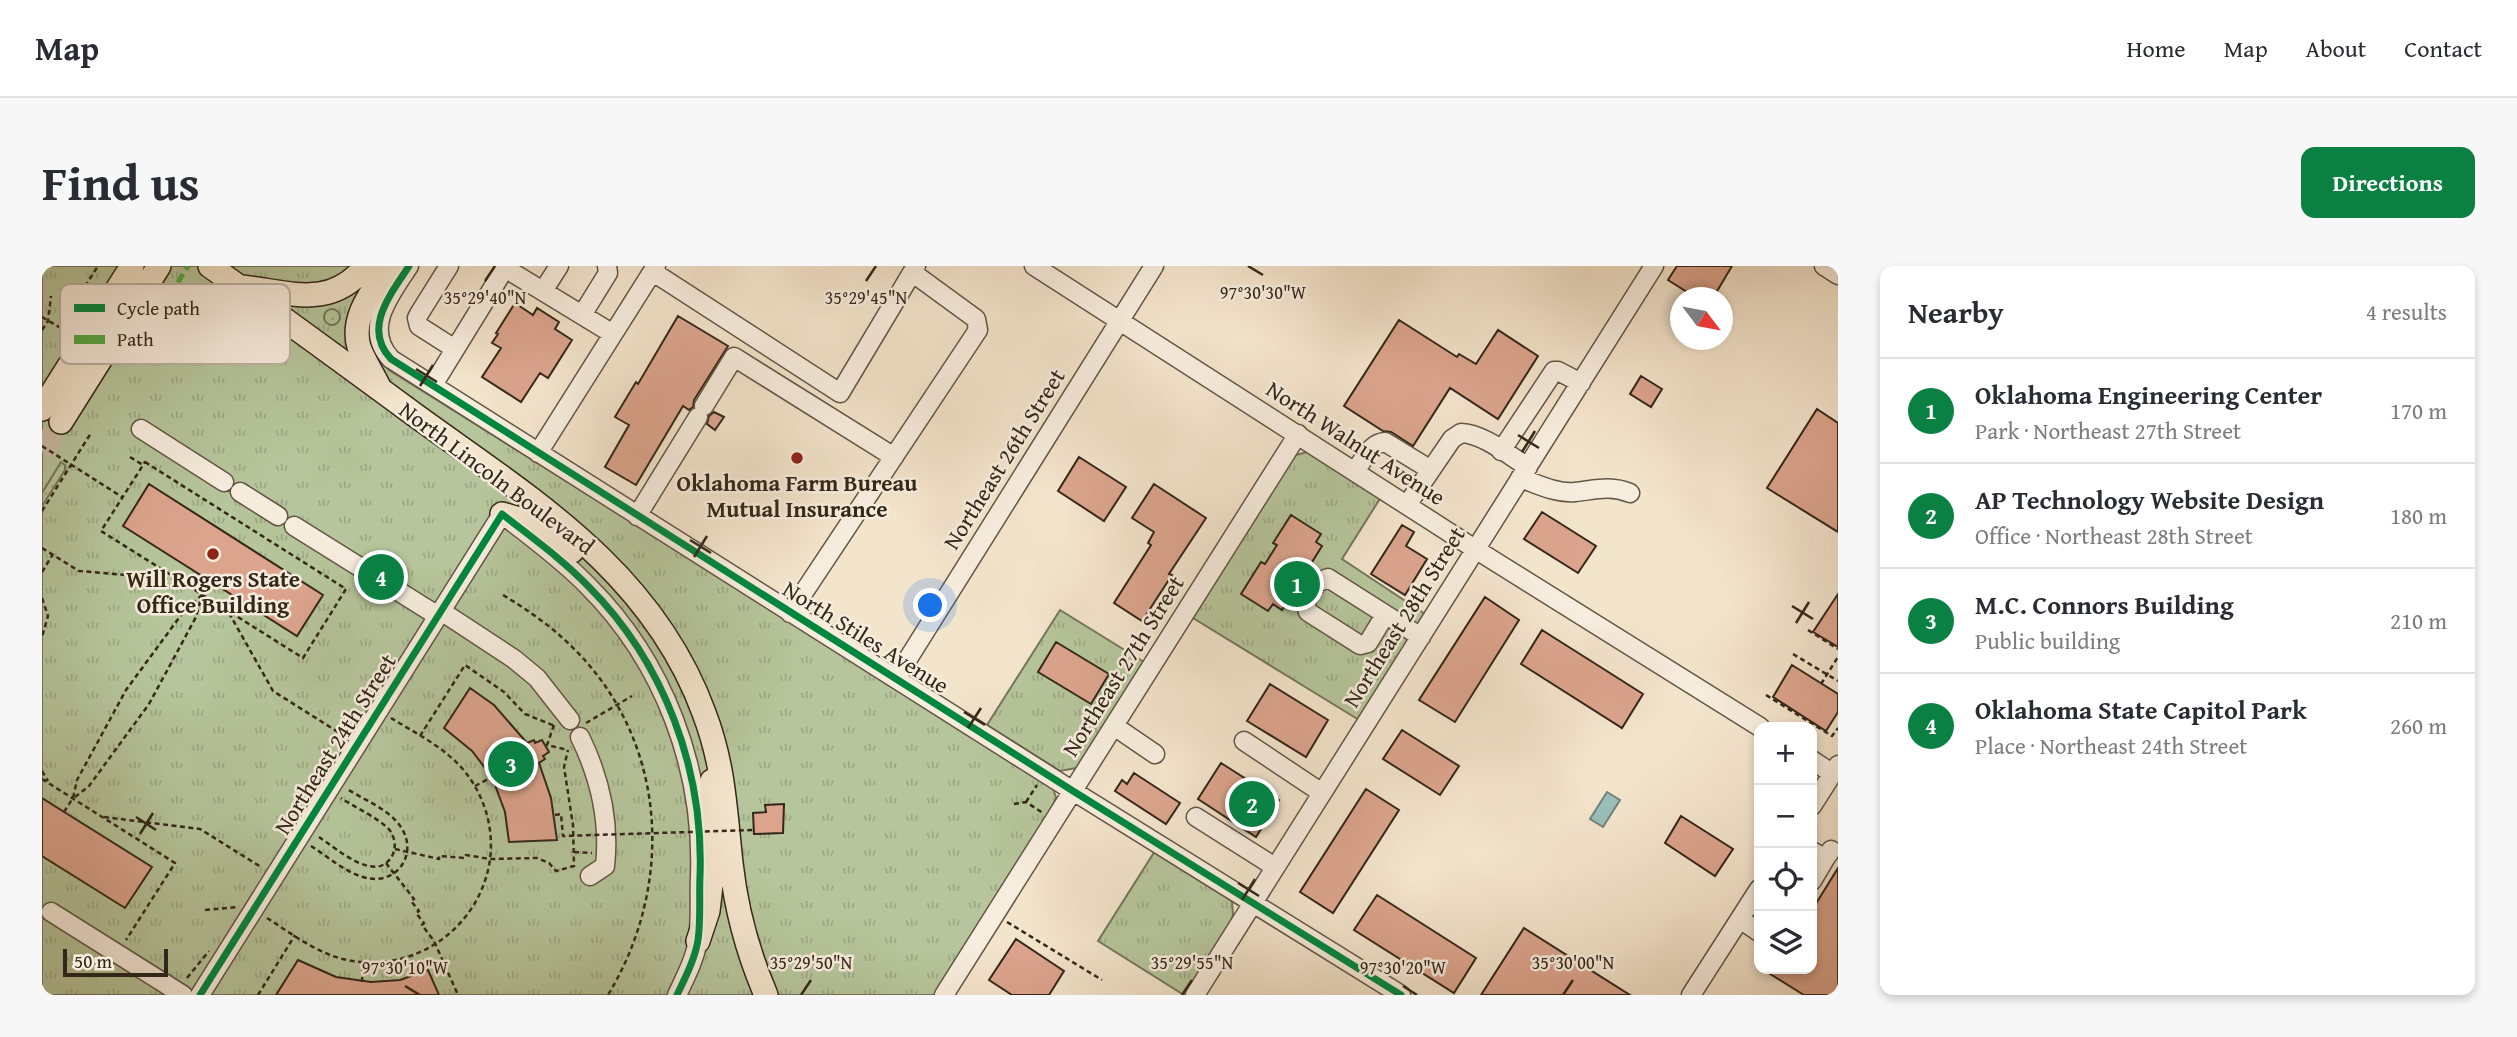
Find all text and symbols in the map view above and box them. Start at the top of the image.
text: Map [35,24,99,72]
text: Home [2127,31,2186,66]
text: Map [2224,31,2268,66]
text: About [2306,31,2366,66]
text: Contact [2404,31,2482,66]
text: Find us [42,146,200,218]
button: Directions [2301,147,2475,218]
text: 97°30'30"W [1220,279,1307,306]
legend [60,284,290,364]
text: 35°29'40"N [444,284,527,311]
text: 35°29'45"N [825,284,908,311]
north arrow [1670,287,1733,350]
text: Nearby [1908,290,2004,334]
text: Cycle path [117,294,200,322]
text: 4 results [2366,295,2447,328]
text: Path [117,325,154,353]
street label: Northeast 26th Street [935,362,1073,556]
street label: North Walnut Avenue [1260,372,1452,513]
text: Oklahoma Engineering Center [1975,375,2322,414]
street label: North Lincoln Boulevard [393,393,603,563]
text: 1 [1925,394,1937,427]
text: 170 m [2390,394,2447,427]
text: Park · Northeast 27th Street [1975,414,2241,447]
marker: Oklahoma Farm Bureau Mutual Insurance [789,450,805,466]
place label: Oklahoma Farm Bureau Mutual Insurance [677,466,918,525]
text: AP Technology Website Design [1975,480,2324,519]
text: 2 [1925,499,1937,532]
text: 180 m [2390,499,2447,532]
text: Office · Northeast 28th Street [1975,519,2253,552]
street label: Northeast 28th Street [1335,520,1473,714]
marker: Will Rogers State Office Building [205,546,221,562]
pin: 4 [358,551,404,603]
pin: 1 [1274,558,1320,610]
place label: Will Rogers State Office Building [126,562,300,621]
street label: Northeast 27th Street [1054,569,1192,763]
street label: North Stiles Avenue [777,572,956,701]
text: M.C. Connors Building [1975,585,2234,624]
your location [913,588,947,622]
text: 3 [1925,604,1937,637]
text: 210 m [2390,604,2447,637]
text: Public building [1975,624,2120,657]
street label: Northeast 24th Street [266,647,404,841]
text: Oklahoma State Capitol Park [1975,690,2307,729]
text: 4 [1925,709,1937,742]
text: 260 m [2390,709,2447,742]
map controls [1754,722,1817,974]
button: + [1754,722,1817,785]
text: Place · Northeast 24th Street [1975,729,2247,762]
pin: 3 [488,738,534,790]
pin: 2 [1229,778,1275,830]
button: − [1754,785,1817,848]
button: locate [1754,848,1817,911]
button: layers [1754,911,1817,974]
scale bar [63,946,168,978]
text: 50 m [74,947,112,975]
text: 35°29'50"N [770,949,853,976]
text: 35°29'55"N [1151,949,1234,976]
text: 35°30'00"N [1532,949,1615,976]
text: 97°30'10"W [362,954,449,981]
text: 97°30'20"W [1360,954,1447,981]

